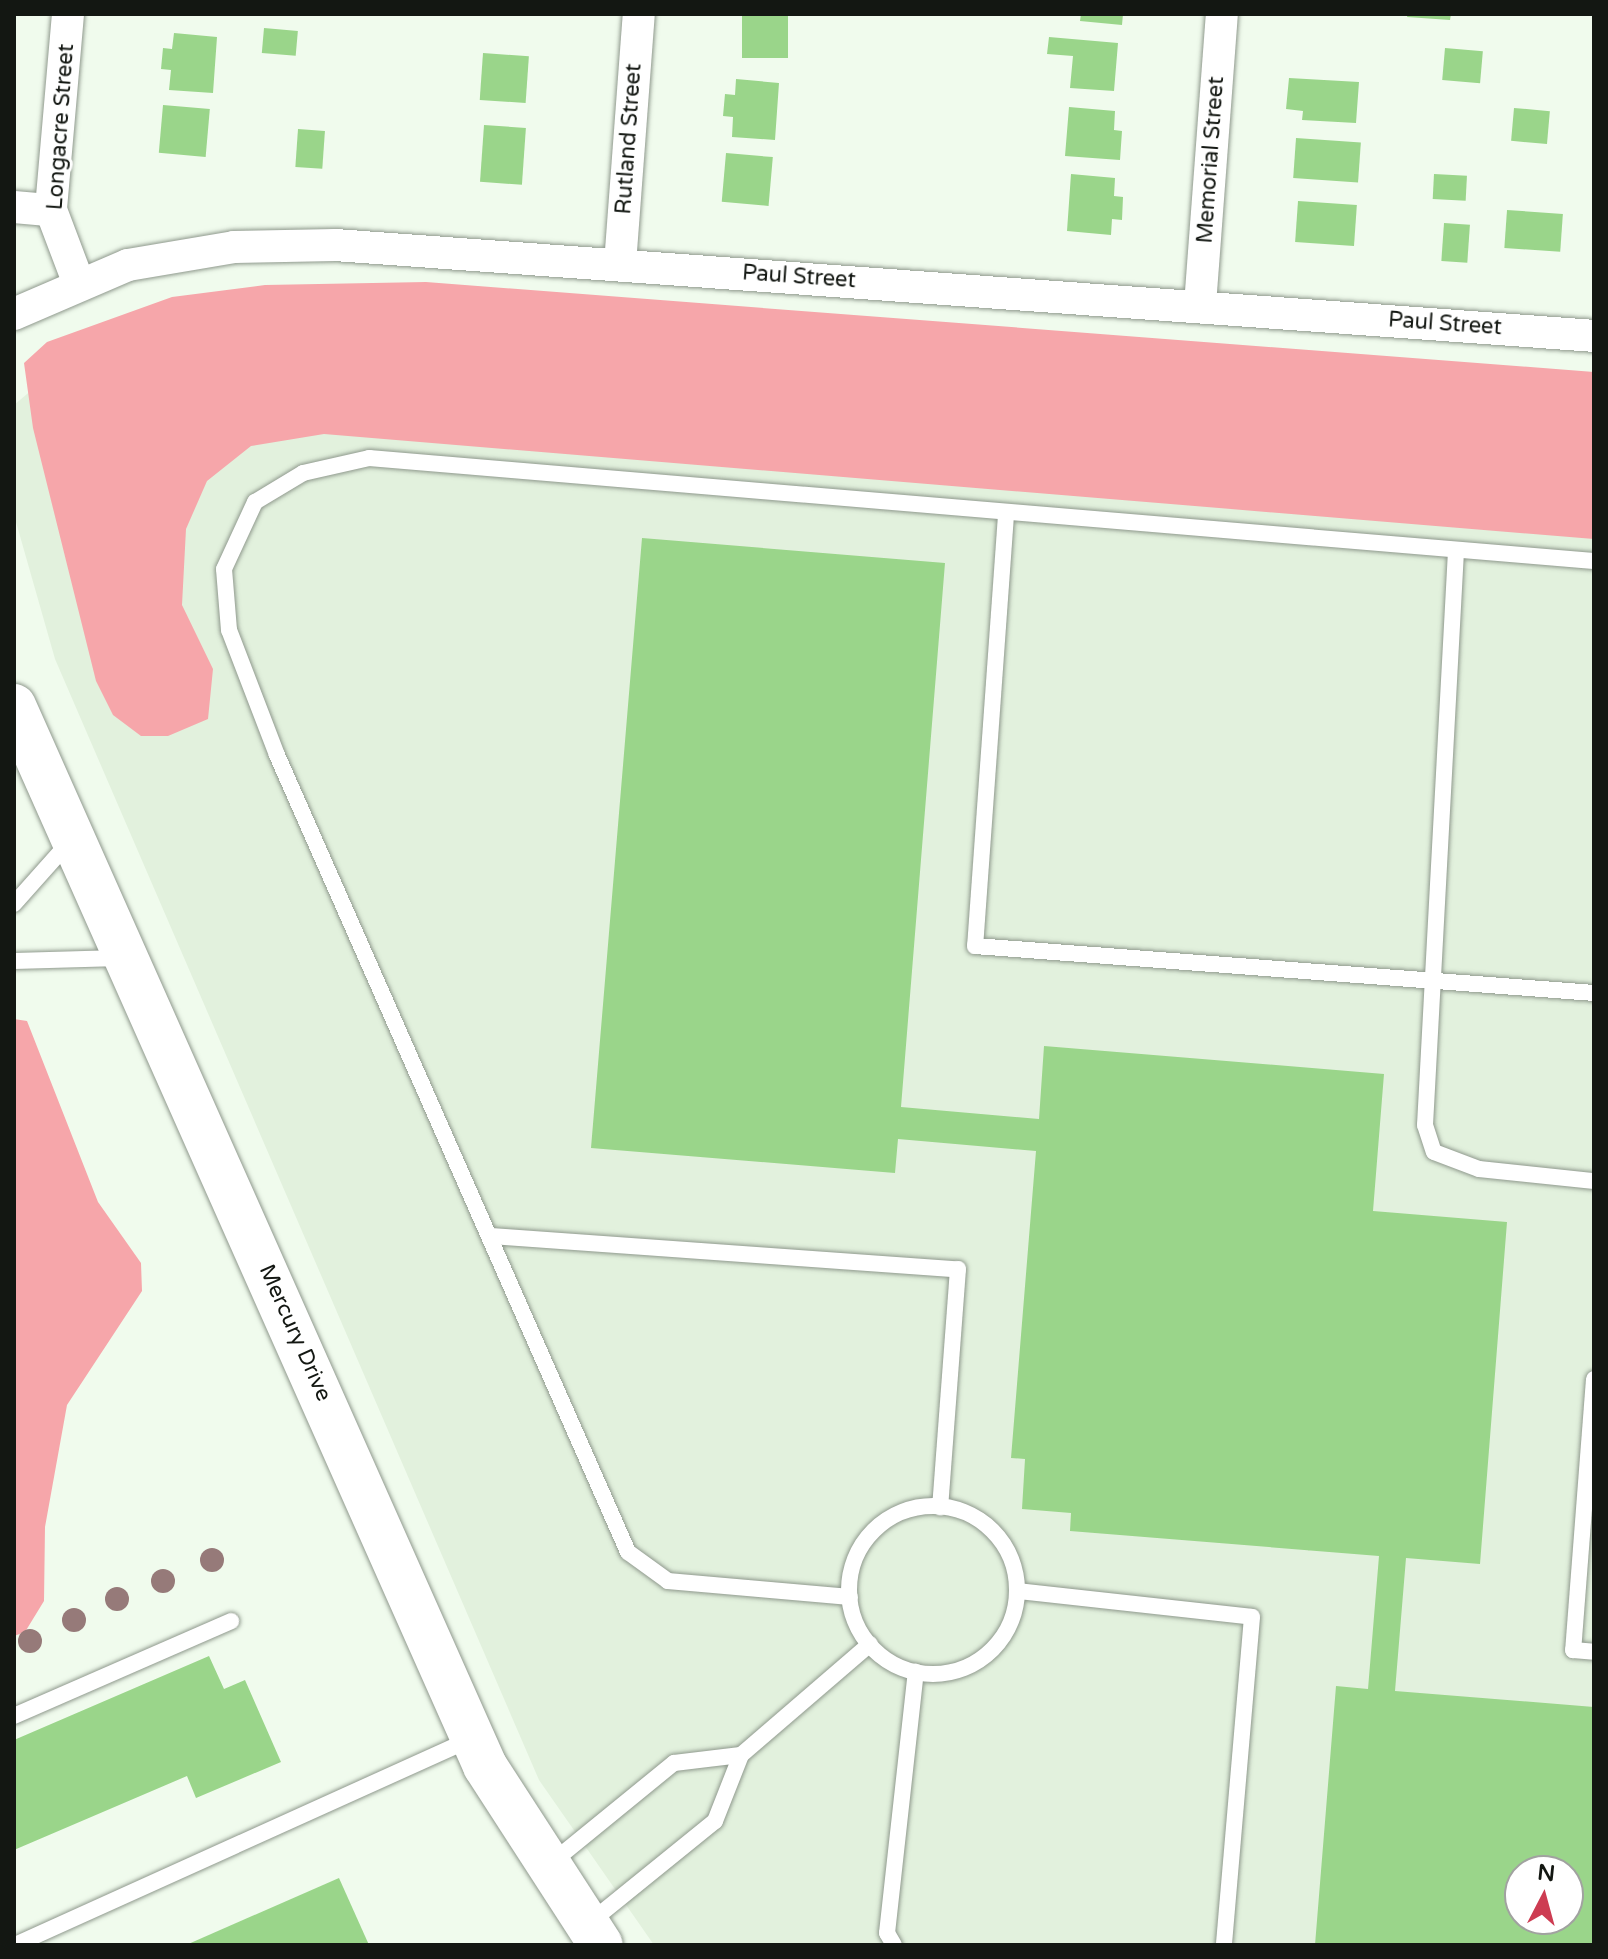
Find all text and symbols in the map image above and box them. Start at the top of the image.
street label: Longacre Street [42,43,80,211]
street label: Rutland Street [611,63,647,215]
street label: Memorial Street [1192,76,1230,244]
street label: Paul Street [741,260,857,294]
street label: Paul Street [1387,307,1503,341]
street label: Mercury Drive [253,1261,337,1405]
north arrow [1504,1855,1584,1935]
text: N [1536,1859,1556,1887]

